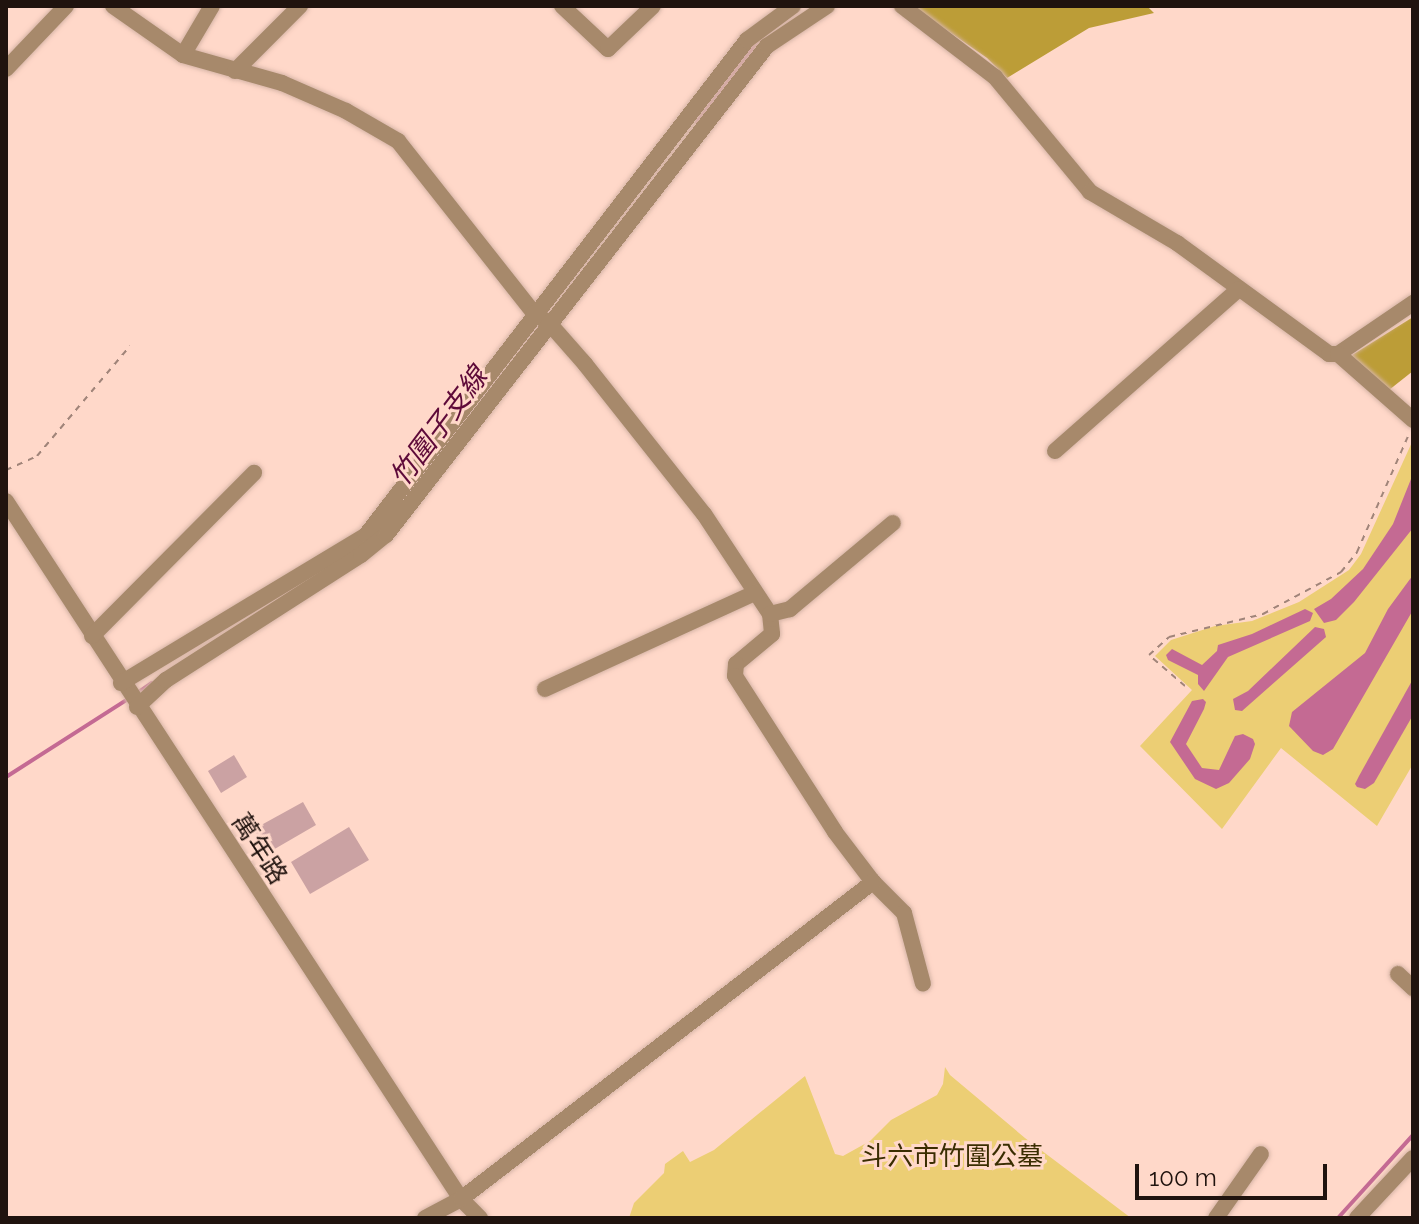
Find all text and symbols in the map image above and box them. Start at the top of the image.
water label: 竹圍子支線 [383,361,495,493]
street label: 萬年路 [225,808,293,890]
park label: 斗六市竹圍公墓 [861,1141,1043,1173]
scale bar [1139,1148,1331,1198]
text: 100 m [1149,1163,1217,1192]

